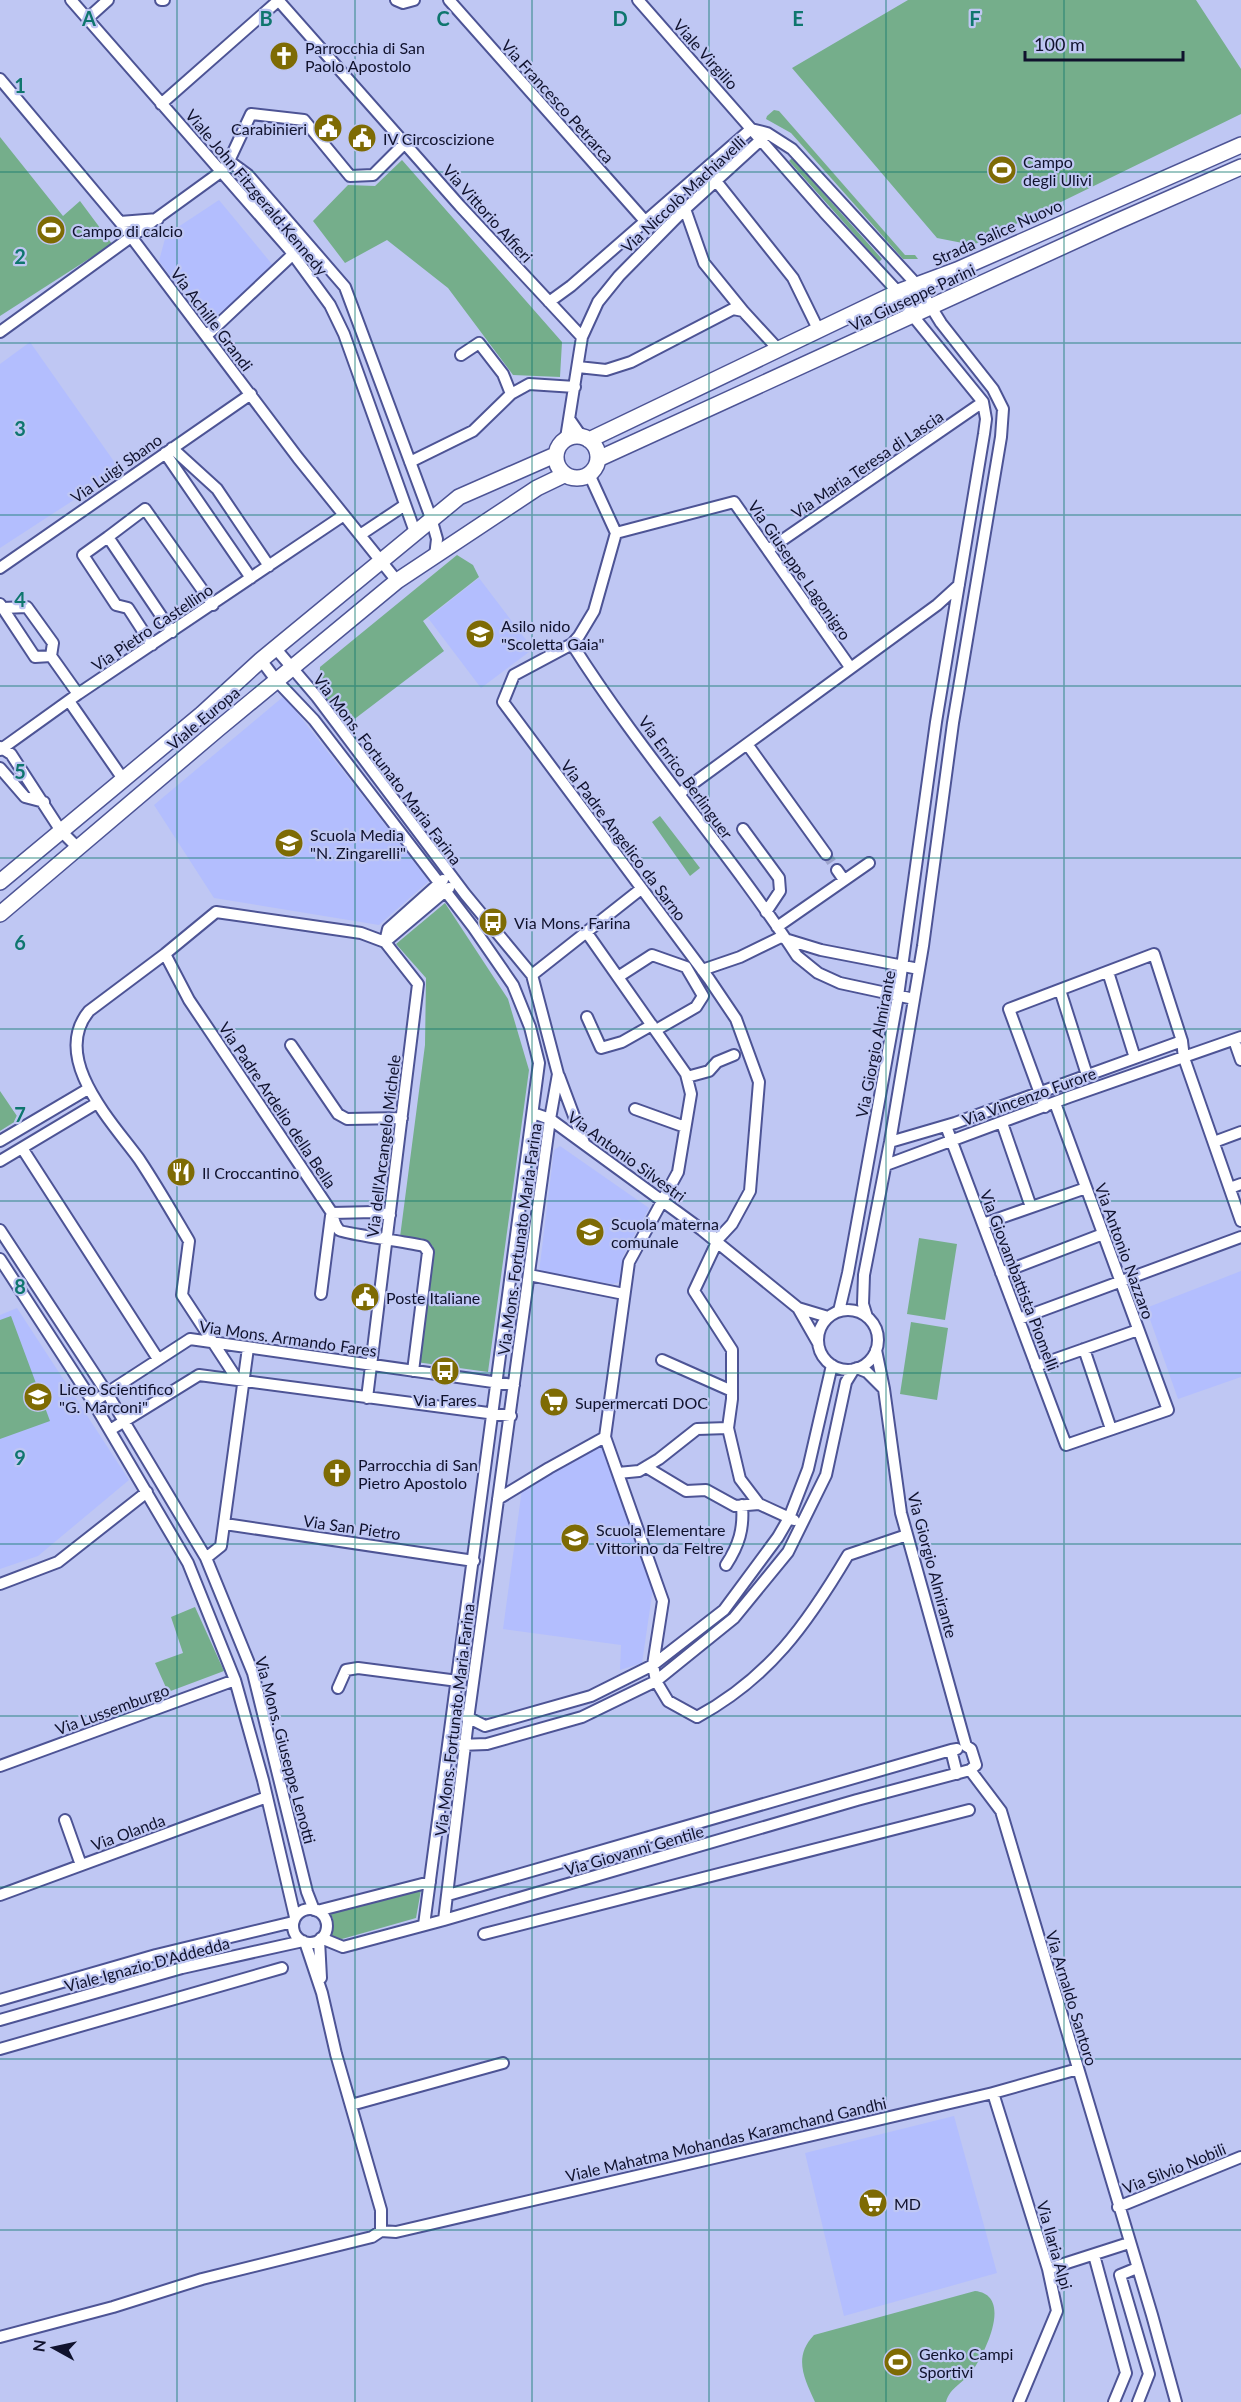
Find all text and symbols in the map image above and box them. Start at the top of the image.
text: A [81,6,96,30]
text: B [259,6,273,30]
text: C [436,6,450,30]
text: D [612,6,628,30]
text: E [792,6,804,30]
text: F [969,6,981,30]
street label: Viale Virgilio [670,15,742,93]
scale bar [1025,24,1182,62]
text: 100 m [1034,33,1085,55]
street label: Via Francesco Petrarca [498,35,618,167]
place label: Parrocchia di San Paolo Apostolo [305,38,425,75]
church icon: Parrocchia di San Paolo Apostolo [268,40,300,72]
text: 1 [14,73,26,97]
street label: Viale John Fitzgerald Kennedy [182,105,333,279]
public building icon: Carabinieri [312,112,344,144]
place label: Carabinieri [231,119,307,138]
public building icon: IV Circoscizione [346,122,378,154]
place label: IV Circoscizione [383,129,494,148]
street label: Via Niccolò Machiavelli [617,132,749,256]
place label: Campo degli Ulivi [1023,152,1092,189]
sports icon: Campo degli Ulivi [986,154,1018,186]
street label: Via Vittorio Alfieri [439,160,537,266]
street label: Strada Salice Nuovo [929,195,1065,269]
sports icon: Campo di calcio [35,214,67,246]
place label: Campo di calcio [72,221,183,240]
text: 2 [14,244,26,268]
street label: Via Giuseppe Parini [846,260,978,334]
street label: Via Achille Grandi [167,264,257,374]
street label: Via Maria Teresa di Lascia [788,406,946,522]
text: 3 [14,416,26,440]
street label: Via Luigi Sbano [67,430,165,506]
street label: Via Giuseppe Lagonigro [745,497,855,643]
street label: Via Pietro Castellino [88,579,216,675]
text: 4 [14,587,26,611]
place label: Asilo nido "Scoletta Gaia" [501,616,604,653]
school or university icon: Asilo nido "Scoletta Gaia" [464,618,496,650]
street label: Via Mons. Fortunato Maria Farina [310,670,466,868]
street label: Viale Europa [163,682,243,754]
street label: Via Enrico Berlinguer [635,712,737,842]
street label: Via Padre Angelico da Sarno [557,756,691,924]
text: 5 [14,759,26,783]
place label: Scuola Media "N. Zingarelli" [310,825,406,862]
school or university icon: Scuola Media "N. Zingarelli" [273,827,305,859]
bus stop icon: Via Mons. Farina [477,906,509,938]
place label: Via Mons. Farina [514,913,631,932]
text: 6 [14,930,26,954]
street label: Via Giorgio Almirante [851,969,899,1119]
street label: Via Padre Ardelio della Bella [215,1018,341,1192]
street label: Via dell'Arcangelo Michele [362,1053,404,1239]
street label: Via Vincenzo Furore [960,1063,1098,1129]
text: 7 [14,1102,26,1126]
street label: Via Antonio Silvestri [564,1107,690,1205]
street label: Via Mons. Fortunato Maria Farina [493,1122,545,1356]
restaurant icon: Il Croccantino [165,1156,197,1188]
place label: Il Croccantino [202,1163,299,1182]
street label: Via Antonio Nazzaro [1092,1180,1158,1322]
street label: Via Giovambattista Piomelli [977,1187,1063,1373]
place label: Scuola materna comunale [611,1214,719,1251]
school or university icon: Scuola materna comunale [574,1216,606,1248]
text: 8 [14,1274,26,1298]
public building icon: Poste Italiane [349,1281,381,1313]
place label: Poste Italiane [386,1288,480,1307]
street label: Via Mons. Armando Fares [198,1316,378,1360]
bus stop icon: Via Fares [429,1355,461,1387]
place label: Liceo Scientifico "G. Marconi" [59,1379,173,1416]
school or university icon: Liceo Scientifico "G. Marconi" [22,1381,54,1413]
supermarket icon: Supermercati DOC [538,1386,570,1418]
place label: Via Fares [413,1390,477,1409]
place label: Supermercati DOC [575,1393,708,1412]
text: 9 [14,1445,26,1469]
place label: Parrocchia di San Pietro Apostolo [358,1455,478,1492]
church icon: Parrocchia di San Pietro Apostolo [321,1457,353,1489]
street label: Via Giorgio Almirante [904,1490,962,1640]
street label: Via San Pietro [302,1511,402,1543]
place label: Scuola Elementare Vittorino da Feltre [596,1520,726,1557]
school or university icon: Scuola Elementare Vittorino da Feltre [559,1522,591,1554]
street label: Via Mons. Fortunato Maria Farina [430,1603,478,1837]
street label: Via Mons. Giuseppe Lenotti [252,1654,320,1846]
street label: Via Lussemburgo [53,1680,171,1738]
street label: Via Olanda [89,1810,167,1854]
street label: Via Giovanni Gentile [562,1821,706,1879]
street label: Via Arnaldo Santoro [1042,1928,1102,2068]
street label: Viale Ignazio D'Addedda [62,1933,232,1995]
street label: Viale Mahatma Mohandas Karamchand Gandhi [564,2093,888,2185]
street label: Via Silvio Nobili [1120,2139,1228,2197]
supermarket icon: MD [857,2187,889,2219]
place label: MD [894,2194,921,2213]
street label: Via Ilaria Alpi [1033,2198,1077,2292]
north arrow [24,2318,84,2378]
text: N [28,2338,49,2353]
place label: Genko Campi Sportivi [919,2344,1013,2381]
sports icon: Genko Campi Sportivi [882,2346,914,2378]

